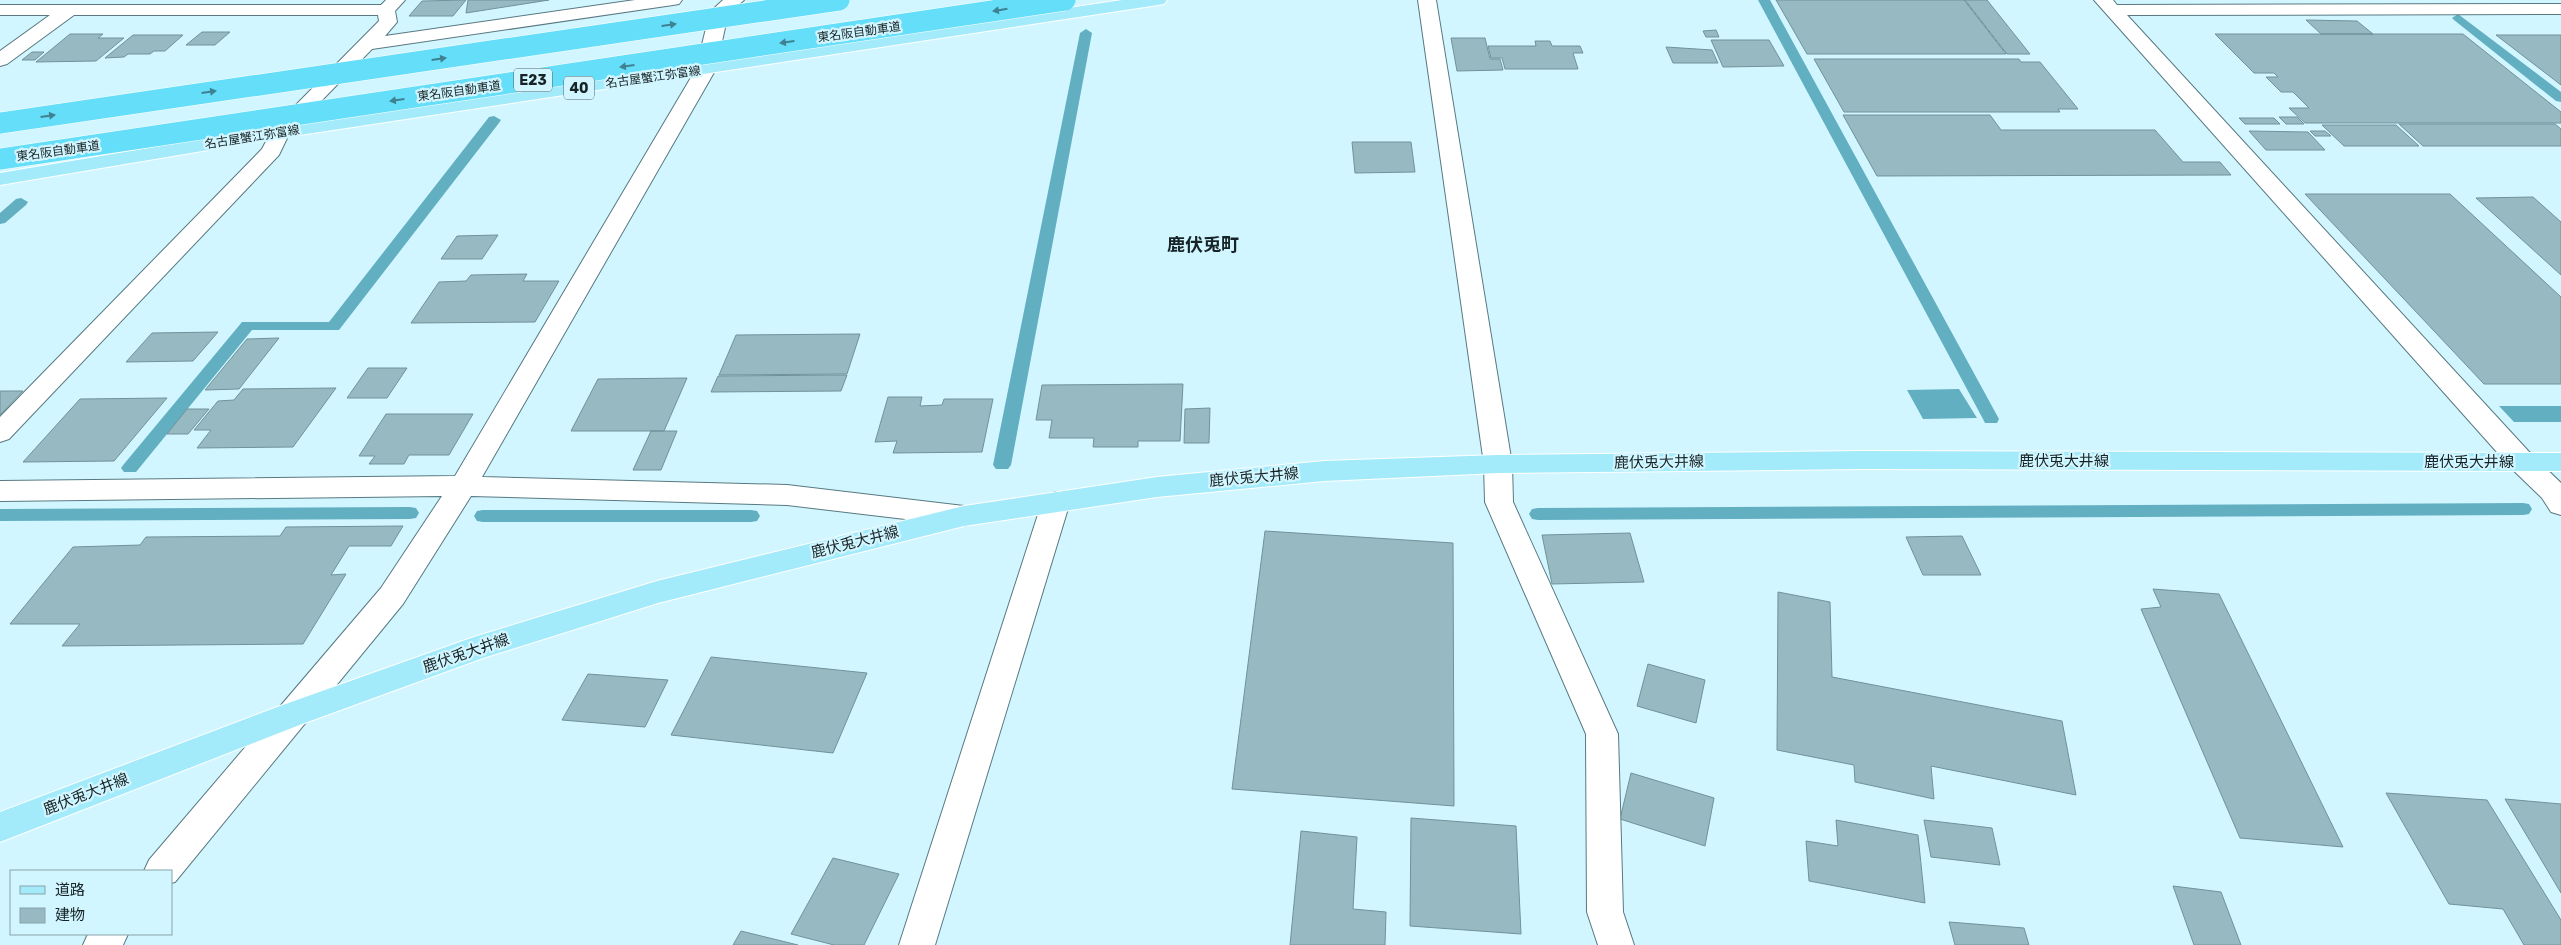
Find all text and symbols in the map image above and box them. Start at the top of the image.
one-way arrow [991,6,1007,14]
street label: 東名阪自動車道 [816,19,902,45]
one-way arrow [661,21,677,29]
one-way arrow [779,38,795,46]
one-way arrow [431,54,447,62]
one-way arrow [618,62,634,70]
street label: 名古屋蟹江弥富線 [604,63,702,91]
road number: E23 [514,68,552,92]
road number: 40 [564,76,594,100]
street label: 東名阪自動車道 [416,78,502,104]
one-way arrow [201,88,217,96]
one-way arrow [388,97,404,105]
one-way arrow [41,111,57,119]
street label: 名古屋蟹江弥富線 [203,123,301,151]
street label: 東名阪自動車道 [15,138,101,164]
district label: 鹿伏兎町 [1167,234,1239,256]
street label: 鹿伏兎大井線 [1614,452,1704,472]
street label: 鹿伏兎大井線 [2019,452,2109,470]
street label: 鹿伏兎大井線 [2424,453,2514,471]
street label: 鹿伏兎大井線 [1208,464,1300,490]
street label: 鹿伏兎大井線 [809,522,901,562]
street label: 鹿伏兎大井線 [421,630,511,676]
street label: 鹿伏兎大井線 [41,769,131,819]
legend [10,870,172,935]
text: 道路 [55,881,85,899]
text: 建物 [55,906,85,924]

